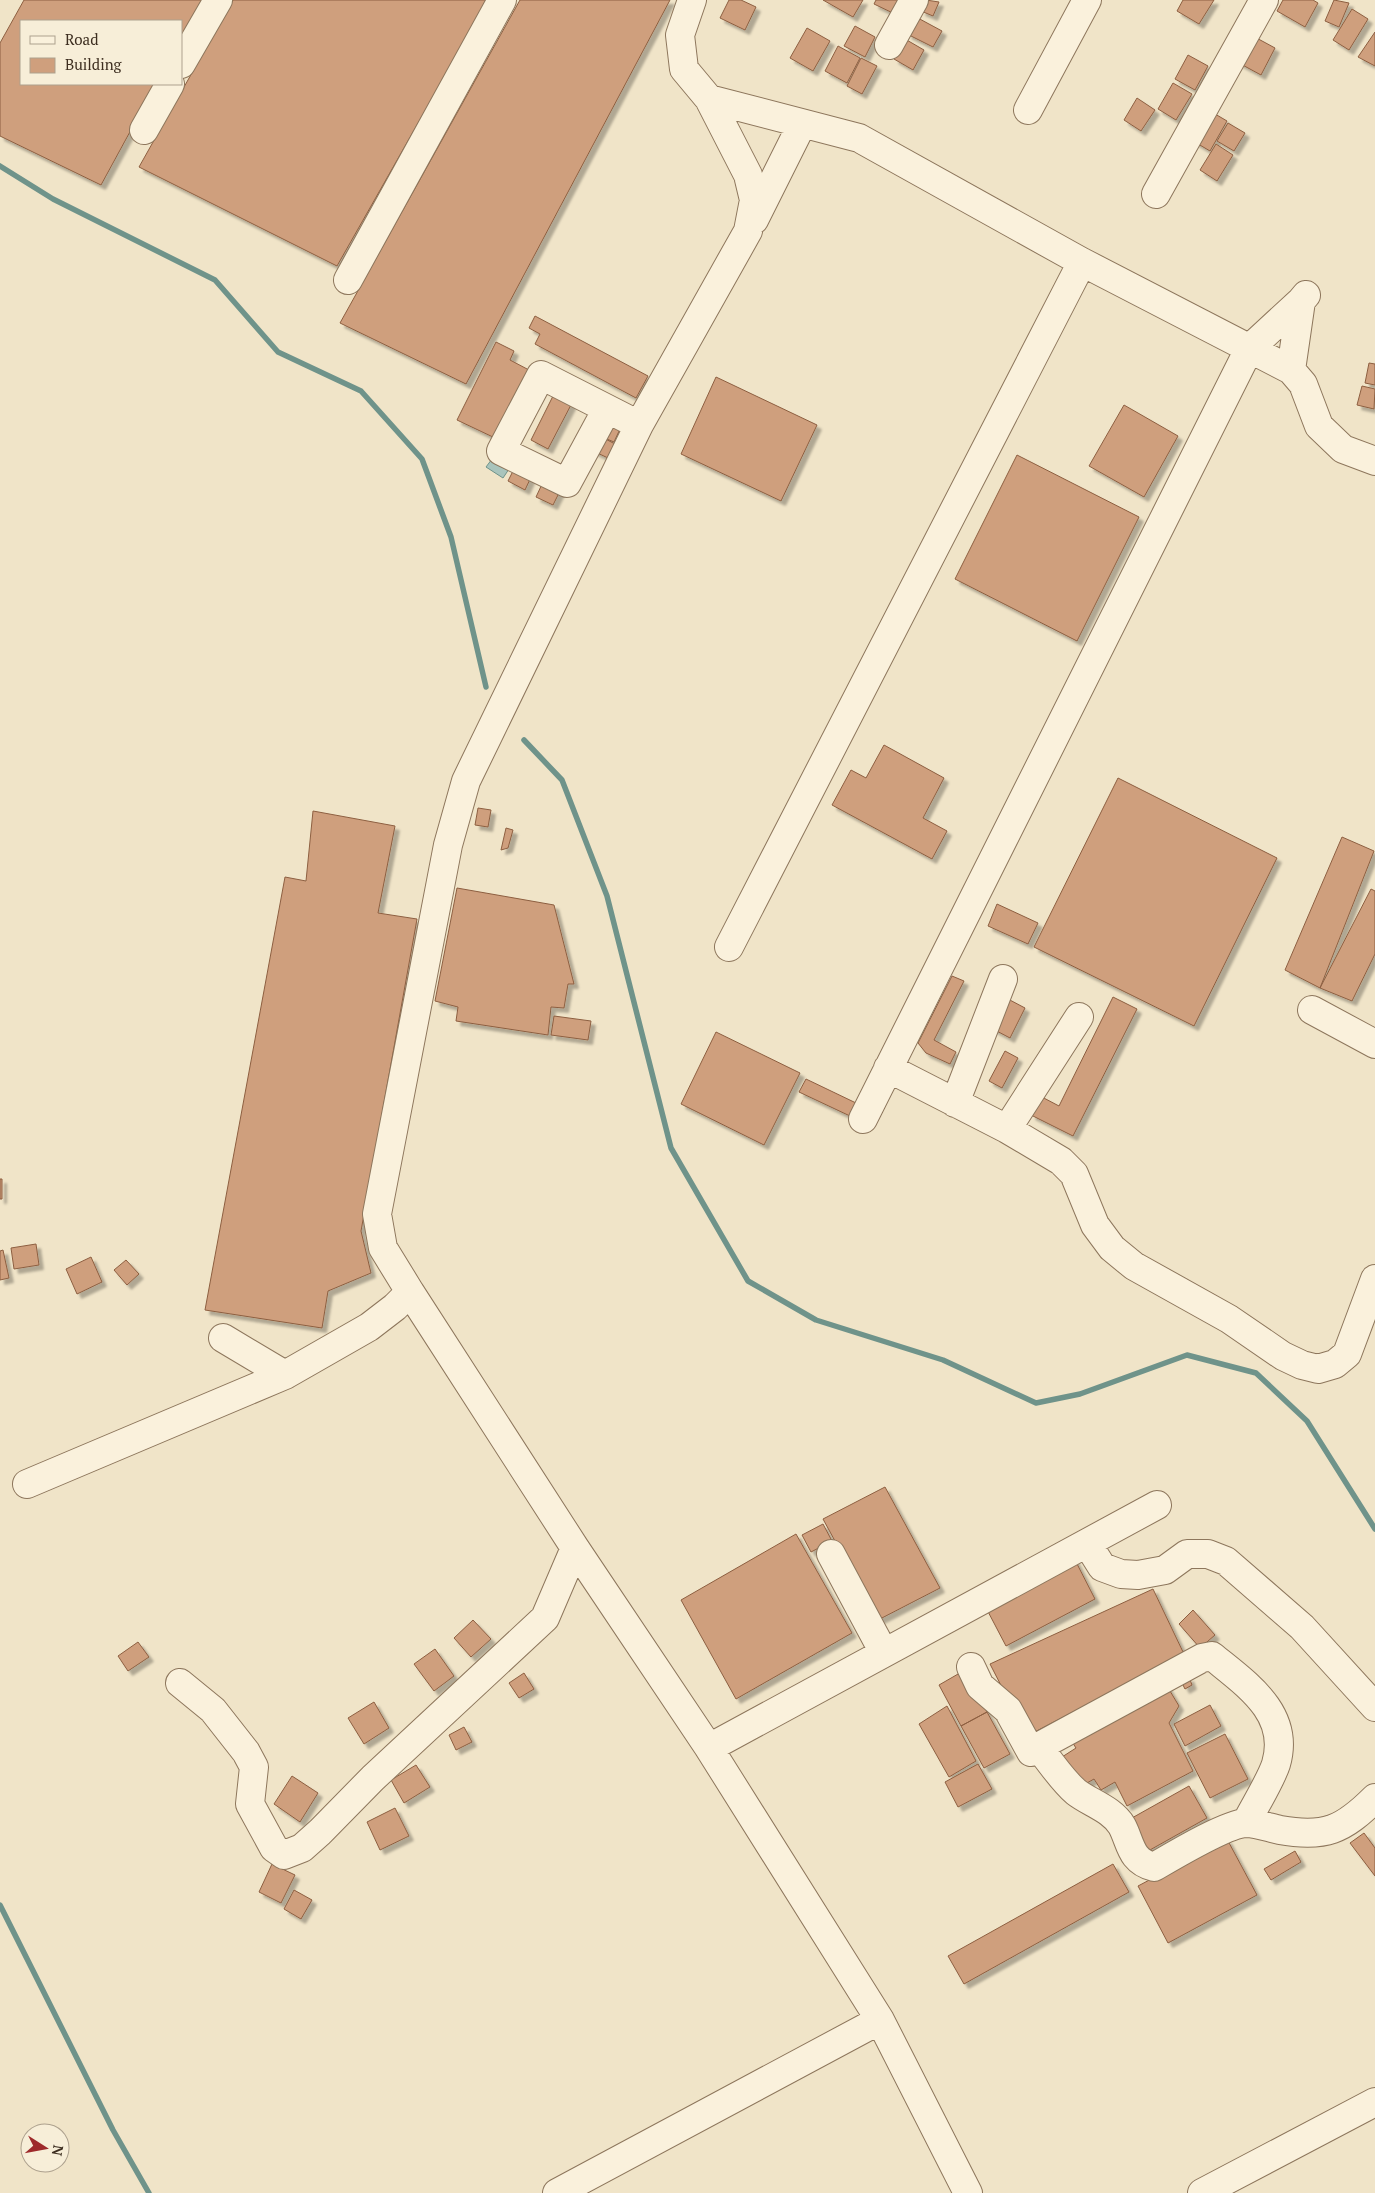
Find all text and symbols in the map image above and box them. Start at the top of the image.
legend [20,20,182,85]
text: Road [65,29,98,49]
text: Building [65,54,123,74]
north arrow [20,2123,70,2173]
text: N [48,2144,69,2158]

